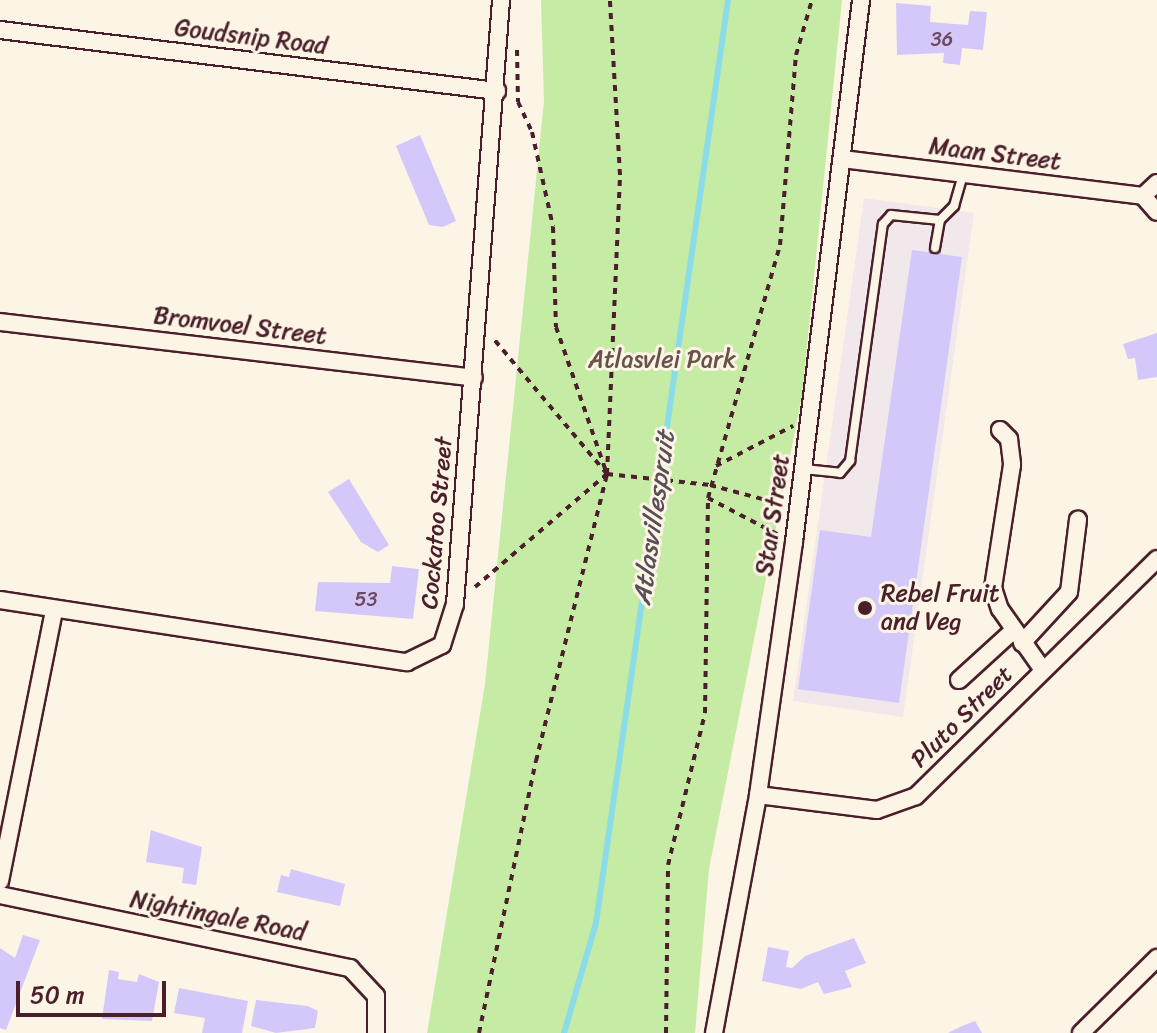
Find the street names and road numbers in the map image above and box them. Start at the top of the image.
street label: Goudsnip Road [173,13,329,61]
street label: Maan Street [927,132,1063,176]
street label: Bromvoel Street [152,301,328,351]
street label: Cockatoo Street [415,435,459,611]
street label: Star Street [750,452,796,578]
street label: Pluto Street [905,660,1019,774]
street label: Nightingale Road [128,885,308,947]

